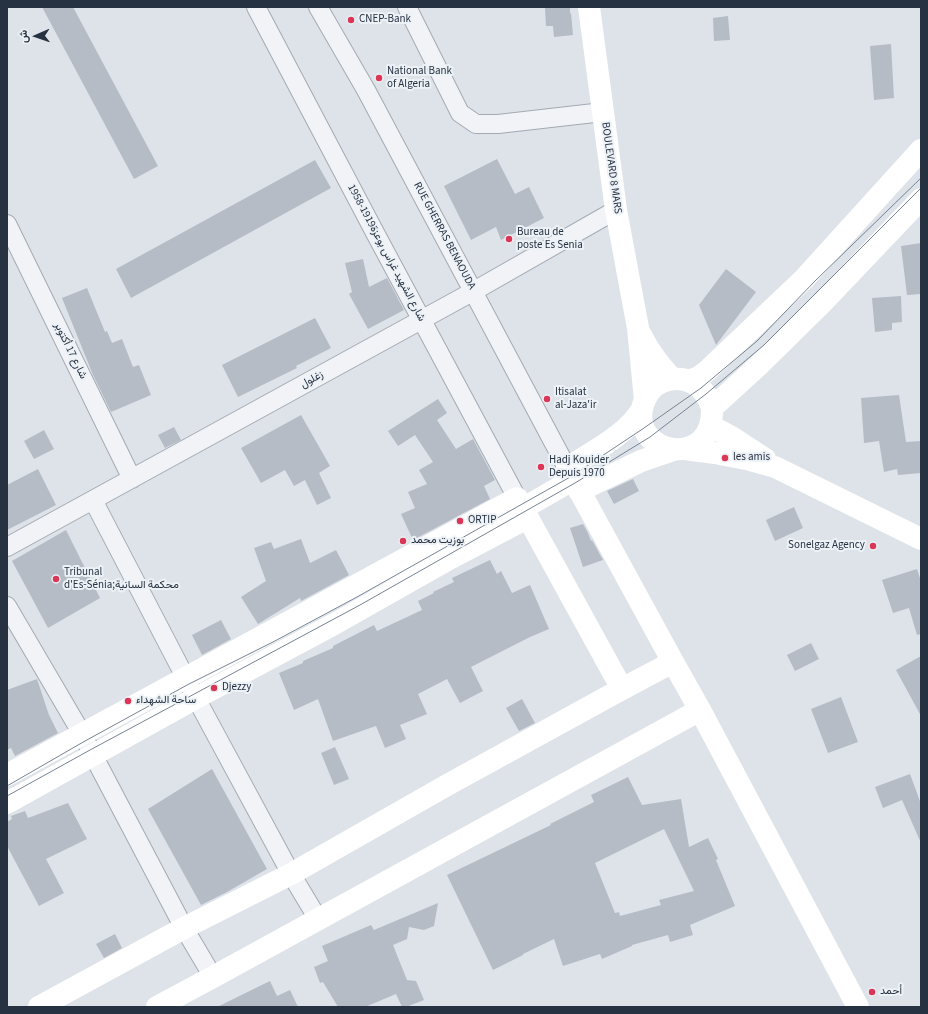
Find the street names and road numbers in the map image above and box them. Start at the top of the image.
street label: BOULEVARD 8 MARS [598,121,624,215]
street label: RUE GHERRAS BENAOUDA [410,180,478,292]
street label: شارع الشهيد غراس بوعزة1919-1958 [344,182,428,324]
street label: شارع 17 أكتوبر [51,321,89,381]
street label: زغلول [298,368,326,392]

